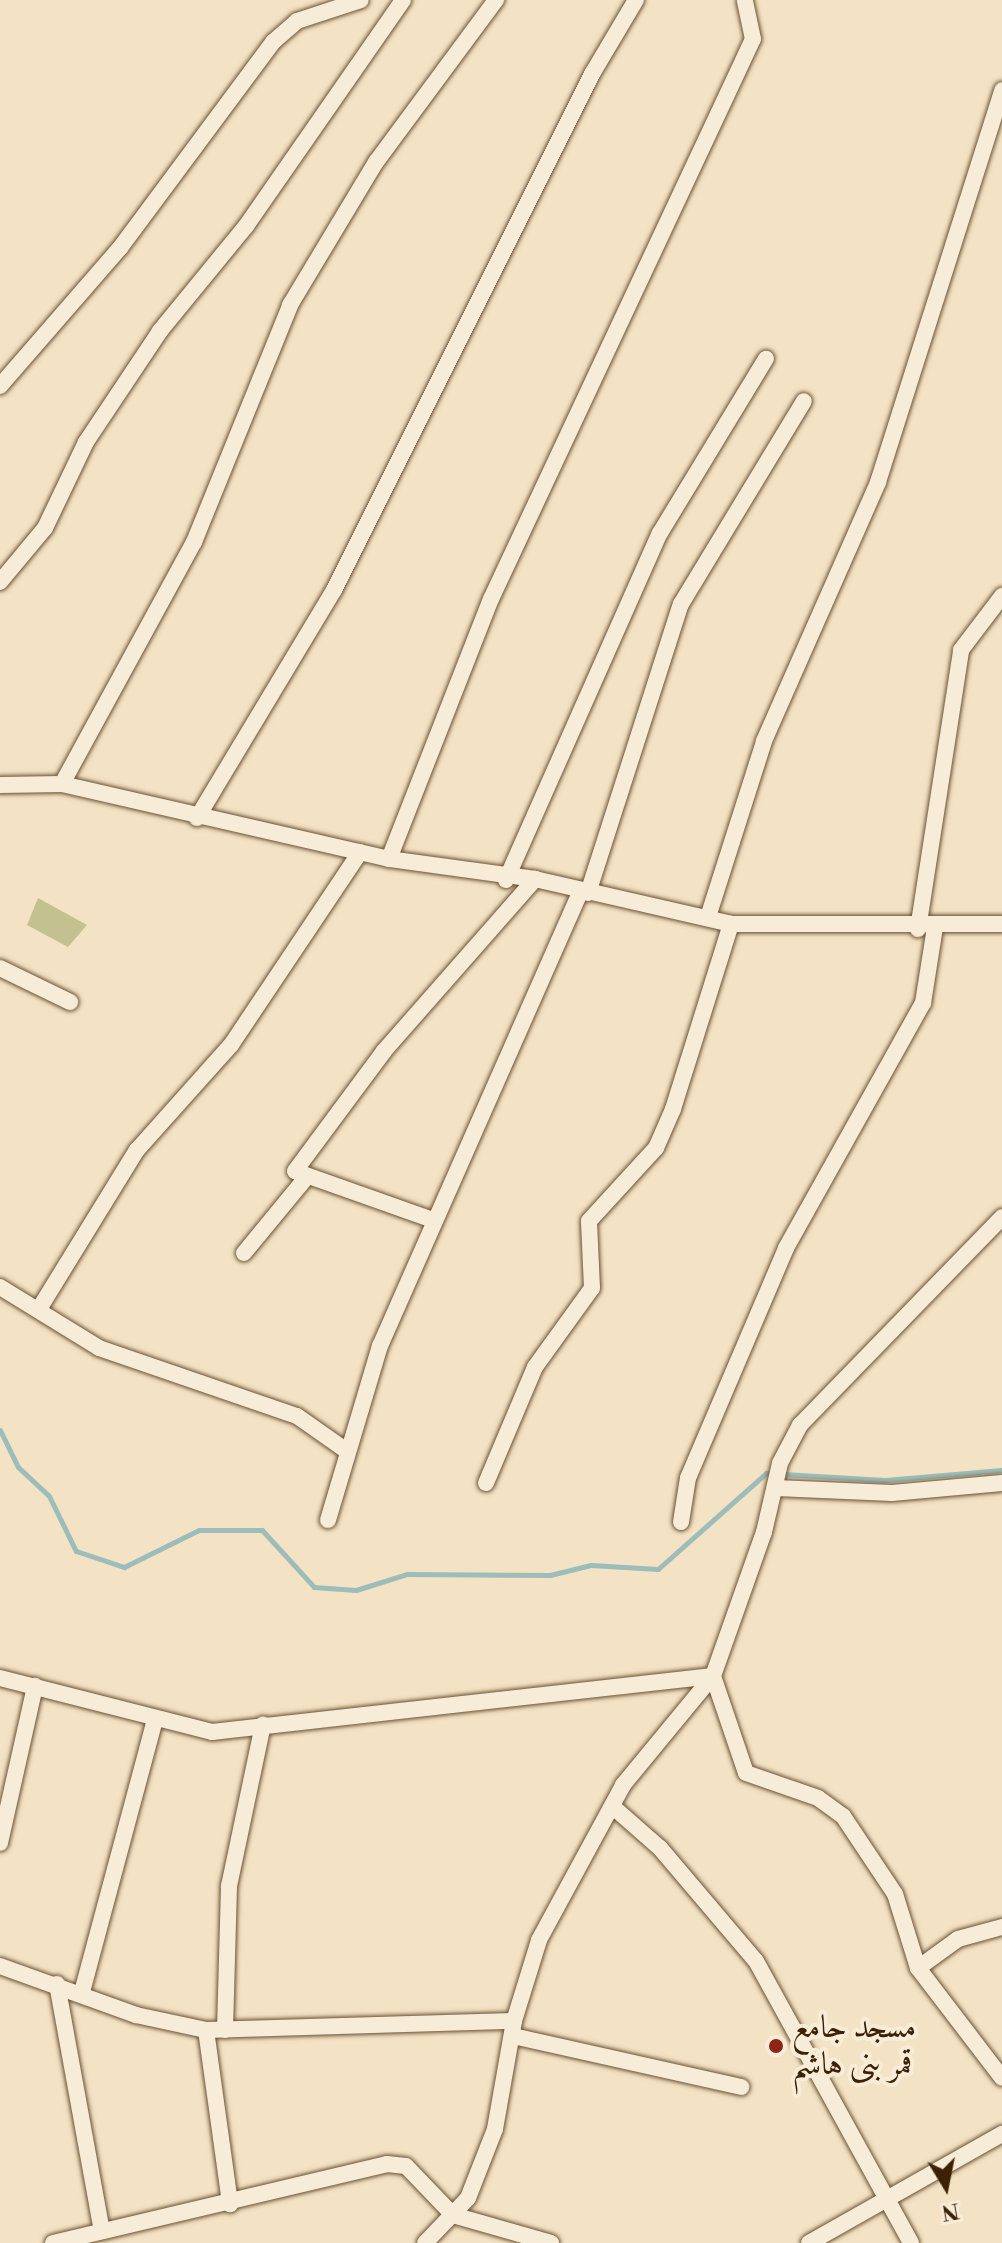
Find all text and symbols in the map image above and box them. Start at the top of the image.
place label: مسجد جامع قمر بنی هاشم [792,2009,916,2084]
marker: مسجد جامع قمر بنی هاشم [767,2037,785,2055]
north arrow [906,2147,986,2227]
text: N [939,2196,961,2226]

